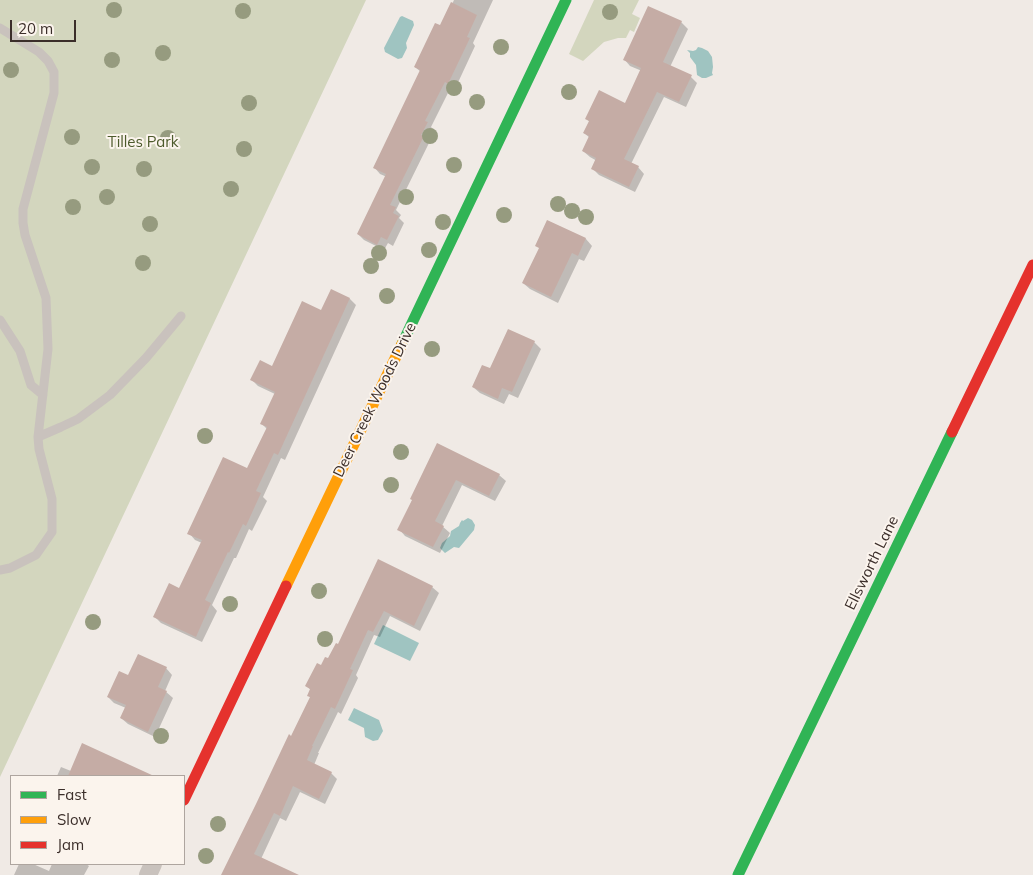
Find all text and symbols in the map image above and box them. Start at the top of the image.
scale bar [12,10,79,42]
text: 20 m [18,19,53,38]
park label: Tilles Park [108,133,178,151]
street label: Deer Creek Woods Drive [330,320,420,480]
street label: Ellsworth Lane [841,513,903,613]
legend [10,775,185,865]
text: Fast [57,785,87,804]
text: Slow [57,810,91,829]
text: Jam [57,835,84,854]

